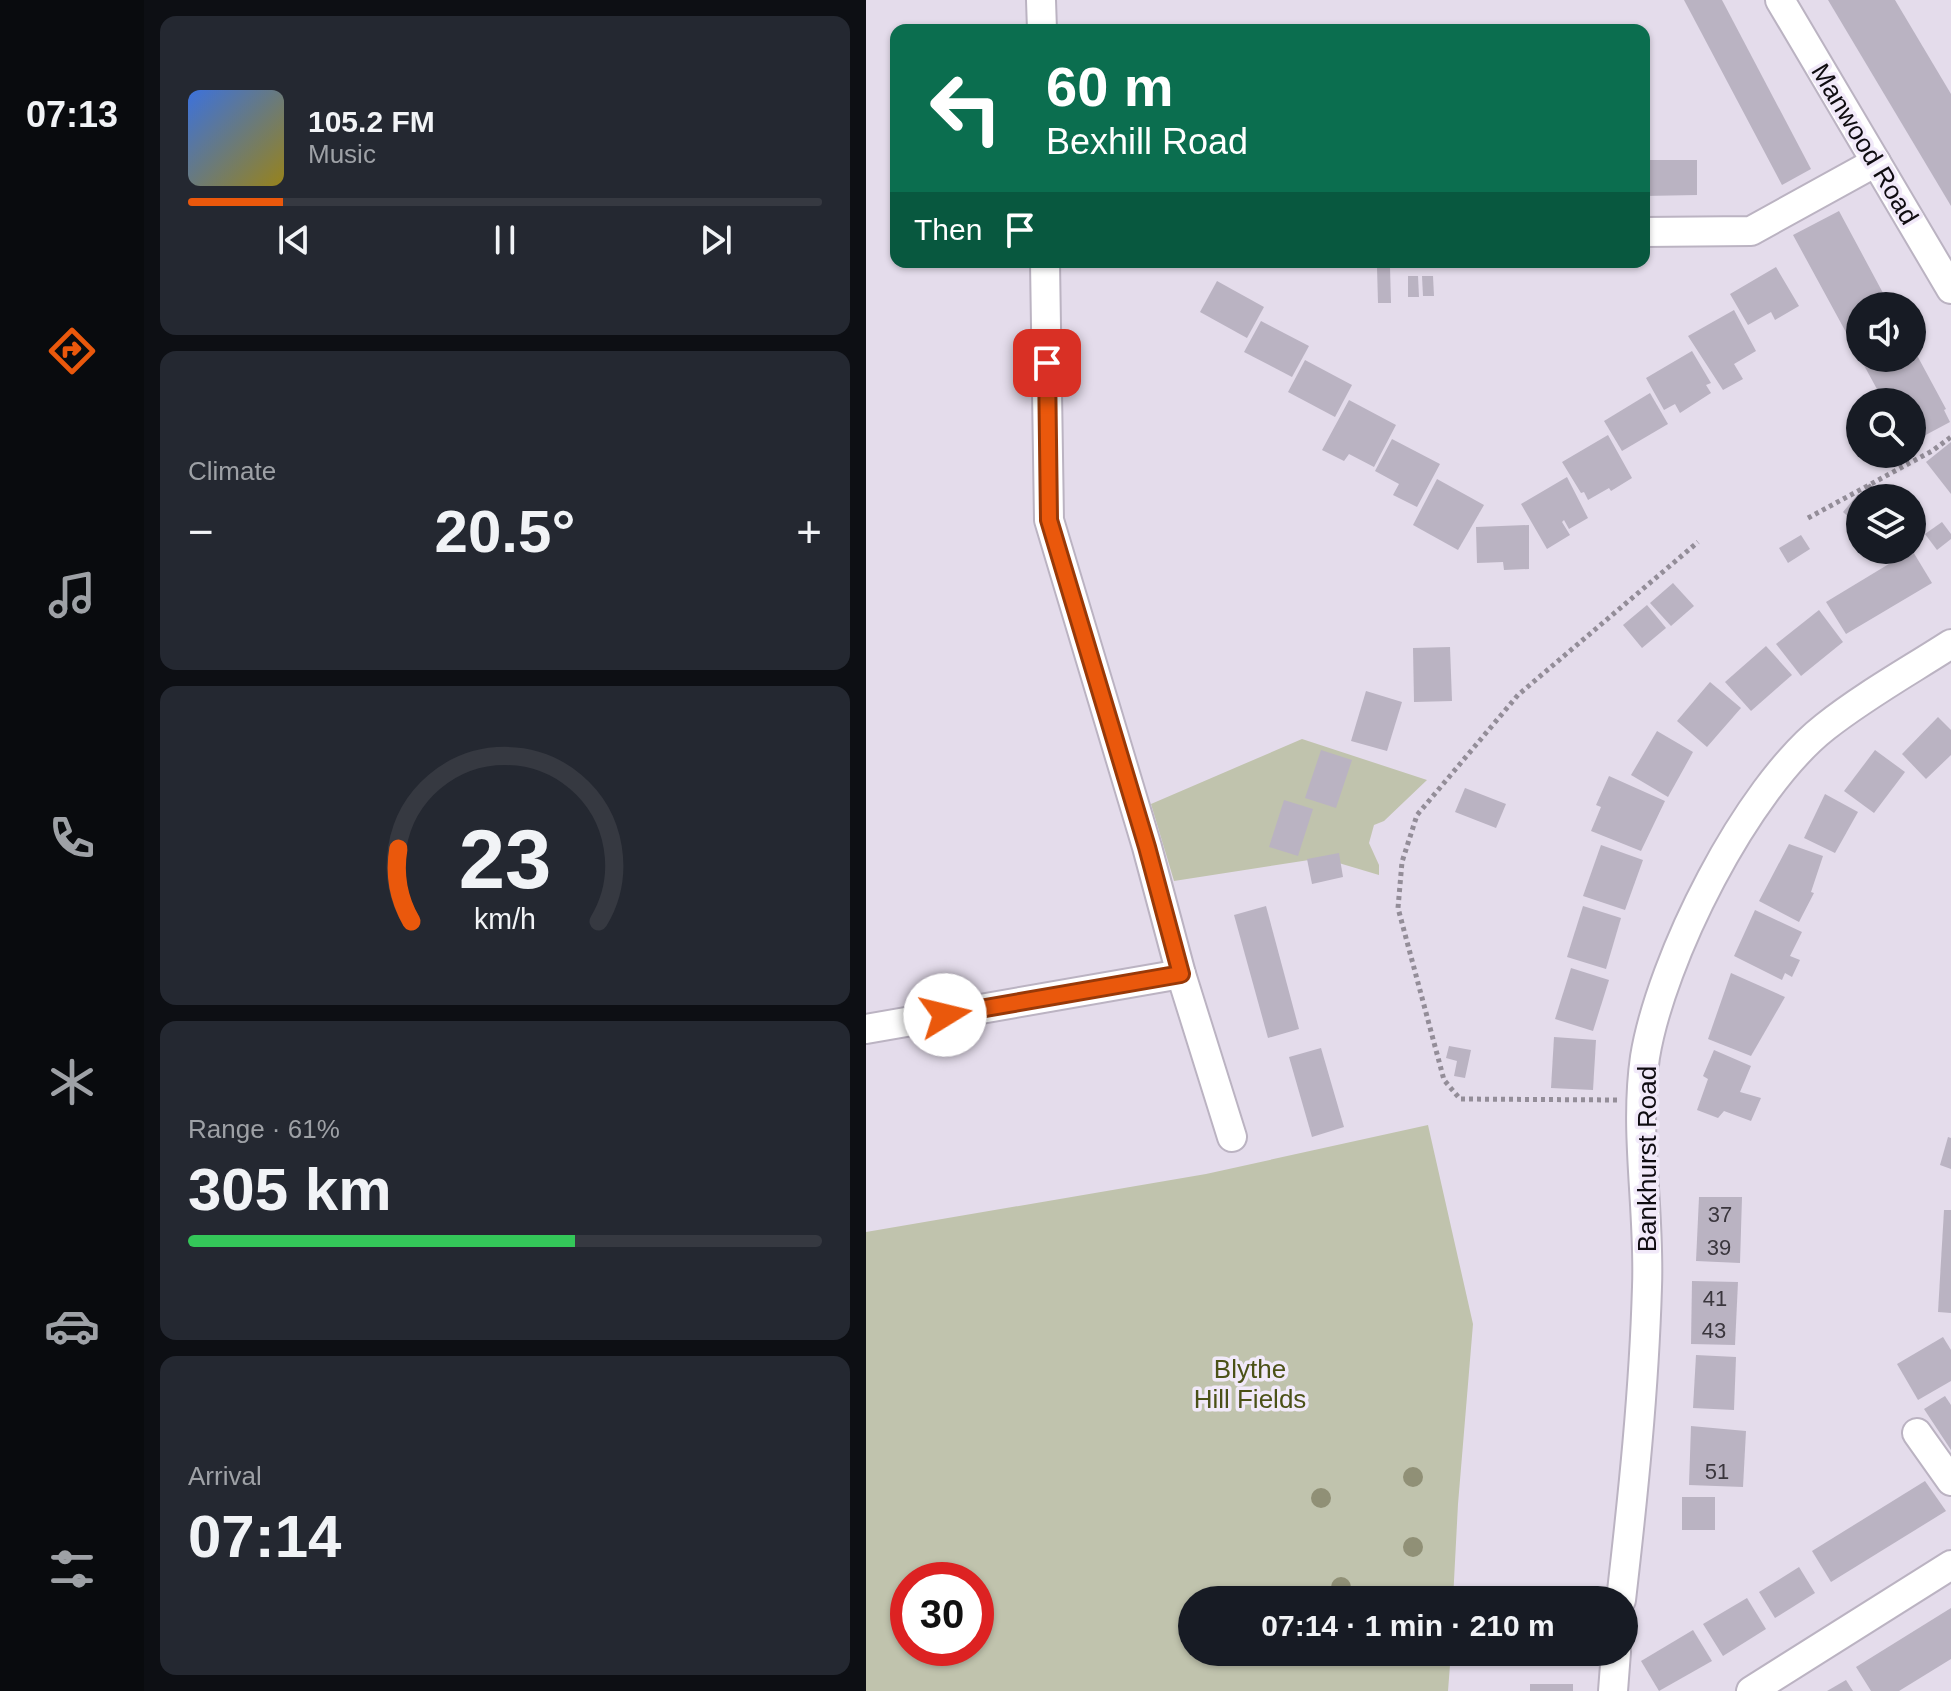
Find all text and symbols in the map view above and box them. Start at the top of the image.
text: 60 m [1046,55,1174,118]
icon: left [914,56,1018,160]
street label: Manwood Road [1805,58,1925,230]
text: 07:13 [26,94,118,135]
text: 105.2 FM [308,105,435,138]
text: Bexhill Road [1046,121,1248,162]
text: Music [308,139,376,169]
icon: arrive [998,208,1042,252]
text: Then [914,213,982,246]
icon: previous [272,218,316,262]
icon: pause [483,218,527,262]
icon: next [694,218,738,262]
map controls [1846,292,1926,564]
button: sound [1846,292,1926,372]
icon: directions [44,323,100,379]
pin [1013,329,1081,397]
icon: arrive [1025,341,1069,385]
button: search [1846,388,1926,468]
text: Climate [188,456,276,486]
button: layers [1846,484,1926,564]
text: 20.5° [435,498,575,565]
text: − [188,507,214,556]
text: + [796,507,822,556]
icon: music [44,567,100,623]
icon: phone [44,810,100,866]
text: 23 [459,812,551,905]
text: km/h [474,903,536,935]
position arrow [903,973,987,1057]
icon: climate [44,1054,100,1110]
street label: Bankhurst Road [1632,1066,1662,1252]
text: Range · 61% [188,1114,340,1144]
text: 305 km [188,1156,392,1223]
house number: 37 [1708,1202,1732,1227]
house number: 39 [1707,1235,1731,1260]
house number: 41 [1703,1286,1727,1311]
icon: car [44,1298,100,1354]
house number: 43 [1702,1318,1726,1343]
park label: Blythe Hill Fields [1194,1354,1306,1414]
house number: 51 [1705,1459,1729,1484]
text: Arrival [188,1461,262,1491]
text: 07:14 [188,1503,341,1570]
icon: filters [44,1541,100,1597]
speed limit sign: 30 [890,1562,994,1666]
text: 07:14 · 1 min · 210 m [1261,1609,1555,1642]

